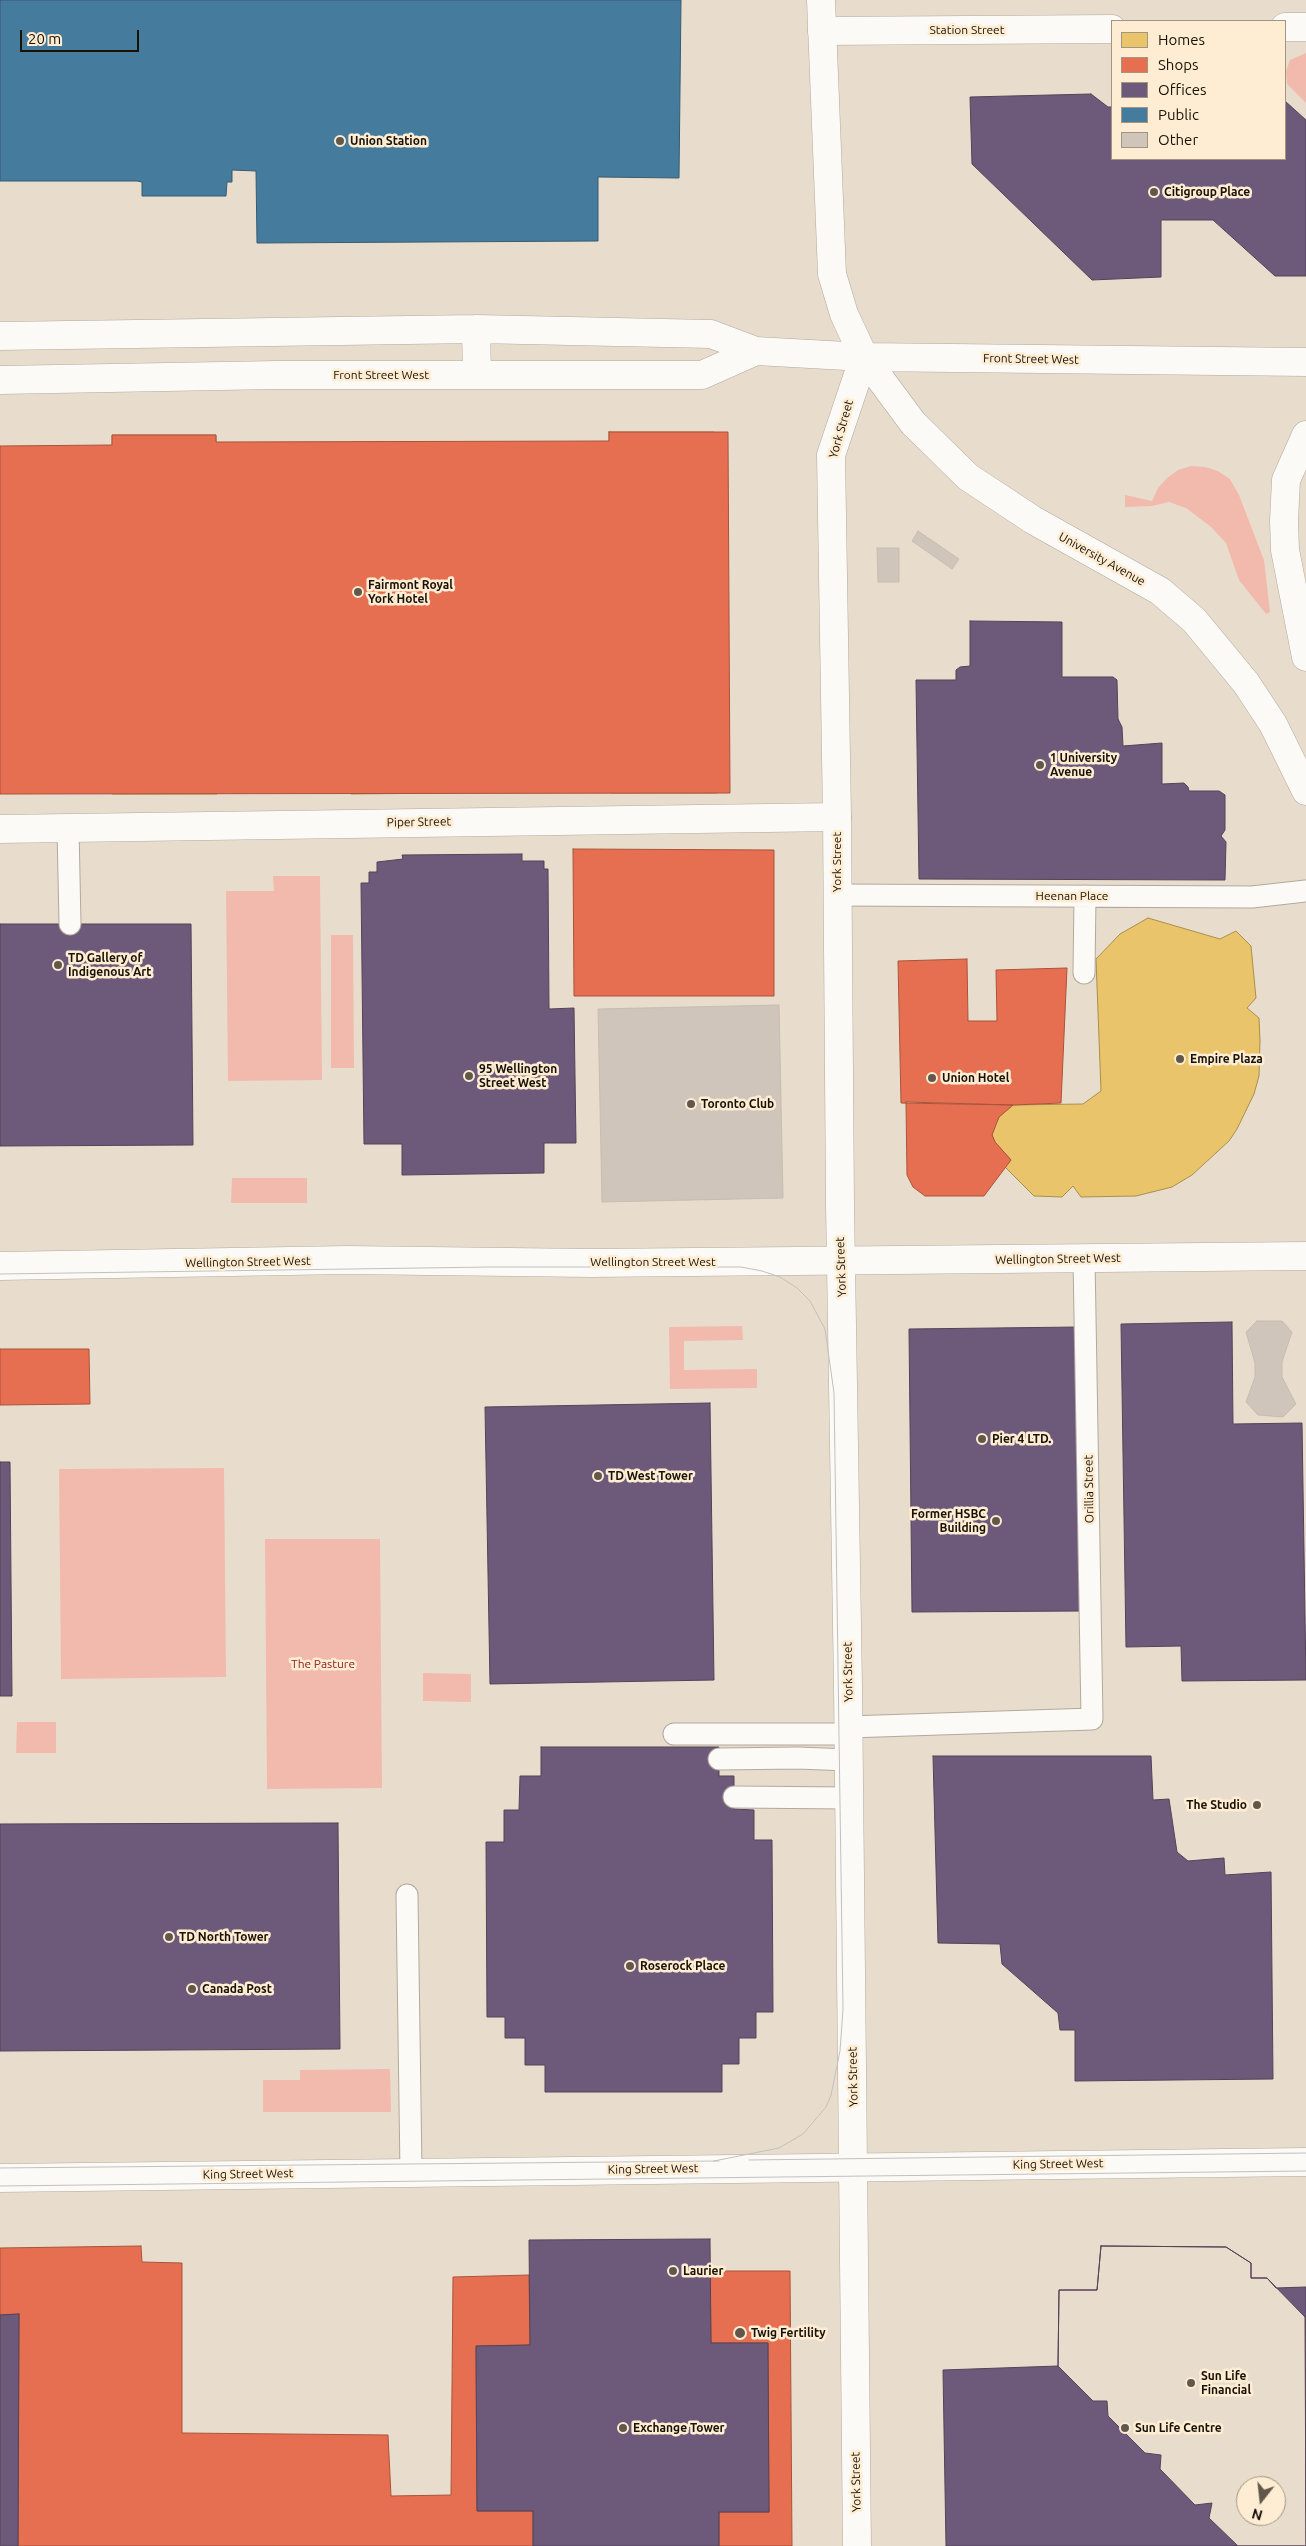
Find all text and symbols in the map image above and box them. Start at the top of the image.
scale bar [22,20,141,52]
legend [1111,20,1286,160]
street label: Station Street [930,23,1004,37]
text: 20 m [28,30,61,47]
text: Homes [1158,31,1205,48]
text: Shops [1158,56,1199,73]
text: Offices [1158,81,1206,98]
text: Public [1158,106,1199,123]
text: Other [1158,131,1198,148]
place label: Union Station [350,134,427,148]
marker: Union Station [334,135,346,147]
place label: Citigroup Place [1164,185,1250,199]
marker: Citigroup Place [1148,186,1160,198]
street label: Front Street West [983,351,1079,367]
street label: Front Street West [333,368,429,382]
street label: York Street [826,398,856,460]
street label: University Avenue [1056,529,1148,589]
place label: Fairmont Royal York Hotel [368,578,453,606]
marker: Fairmont Royal York Hotel [352,586,364,598]
place label: 1 University Avenue [1050,751,1117,779]
marker: 1 University Avenue [1034,759,1046,771]
street label: Piper Street [387,814,451,830]
street label: York Street [830,832,844,892]
street label: Heenan Place [1036,889,1108,903]
place label: TD Gallery of Indigenous Art [68,951,151,979]
marker: TD Gallery of Indigenous Art [52,959,64,971]
place label: Empire Plaza [1190,1052,1263,1066]
marker: Empire Plaza [1174,1053,1186,1065]
place label: 95 Wellington Street West [479,1062,557,1090]
marker: 95 Wellington Street West [463,1070,475,1082]
place label: Union Hotel [942,1071,1009,1085]
marker: Union Hotel [926,1072,938,1084]
place label: Toronto Club [701,1097,774,1111]
marker: Toronto Club [685,1098,697,1110]
street label: York Street [833,1237,849,1297]
street label: Wellington Street West [995,1251,1121,1267]
street label: Wellington Street West [185,1254,311,1270]
street label: Wellington Street West [590,1255,716,1269]
place label: Pier 4 LTD. [992,1432,1051,1446]
marker: Pier 4 LTD. [976,1433,988,1445]
street label: Orillia Street [1081,1455,1097,1523]
place label: TD West Tower [608,1469,693,1483]
marker: TD West Tower [592,1470,604,1482]
place label: Former HSBC Building [911,1507,986,1535]
marker: Former HSBC Building [990,1515,1002,1527]
street label: York Street [840,1642,856,1702]
park label: The Pasture [291,1657,355,1671]
place label: The Studio [1186,1798,1247,1812]
marker: The Studio [1251,1799,1263,1811]
place label: TD North Tower [179,1930,269,1944]
marker: TD North Tower [163,1931,175,1943]
place label: Roserock Place [640,1959,725,1973]
marker: Roserock Place [624,1960,636,1972]
place label: Canada Post [202,1982,272,1996]
marker: Canada Post [186,1983,198,1995]
street label: York Street [845,2047,861,2107]
street label: King Street West [1013,2156,1103,2172]
street label: King Street West [608,2161,698,2177]
street label: King Street West [203,2166,293,2182]
place label: Laurier [683,2264,723,2278]
marker: Laurier [667,2265,679,2277]
marker: Twig Fertility [733,2326,747,2340]
place label: Twig Fertility [751,2326,826,2340]
place label: Sun Life Financial [1201,2369,1251,2397]
marker: Sun Life Financial [1185,2377,1197,2389]
place label: Exchange Tower [633,2421,724,2435]
place label: Sun Life Centre [1135,2421,1222,2435]
marker: Exchange Tower [617,2422,629,2434]
marker: Sun Life Centre [1119,2422,1131,2434]
street label: York Street [848,2452,864,2512]
north arrow [1236,2476,1286,2526]
text: N [1250,2505,1264,2524]

